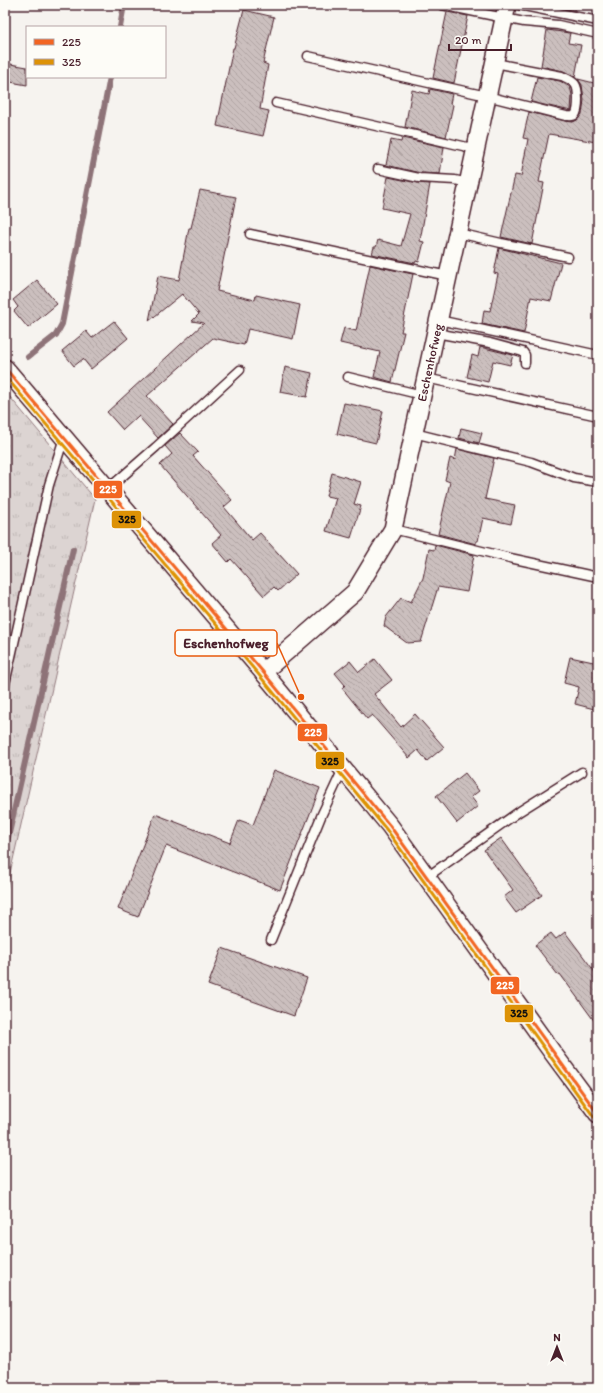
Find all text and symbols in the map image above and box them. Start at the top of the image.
legend [26,26,166,78]
scale bar [449,26,511,52]
text: 20 m [455,33,482,47]
text: 225 [62,35,81,49]
text: 325 [62,55,81,69]
street label: Eschenhofweg [414,322,446,403]
line badge: 225 [93,480,123,499]
text: 225 [99,483,117,496]
line badge: 325 [111,510,142,529]
text: 325 [118,513,136,526]
callout: Eschenhofweg [175,630,277,656]
text: Eschenhofweg [183,635,270,652]
line badge: 225 [297,723,328,742]
text: 225 [304,726,322,739]
line badge: 325 [315,751,345,770]
text: 325 [321,755,339,768]
line badge: 225 [490,976,520,995]
text: 225 [496,979,514,992]
line badge: 325 [504,1004,534,1023]
text: 325 [510,1007,528,1020]
north arrow [537,1327,577,1367]
text: N [553,1331,561,1344]

